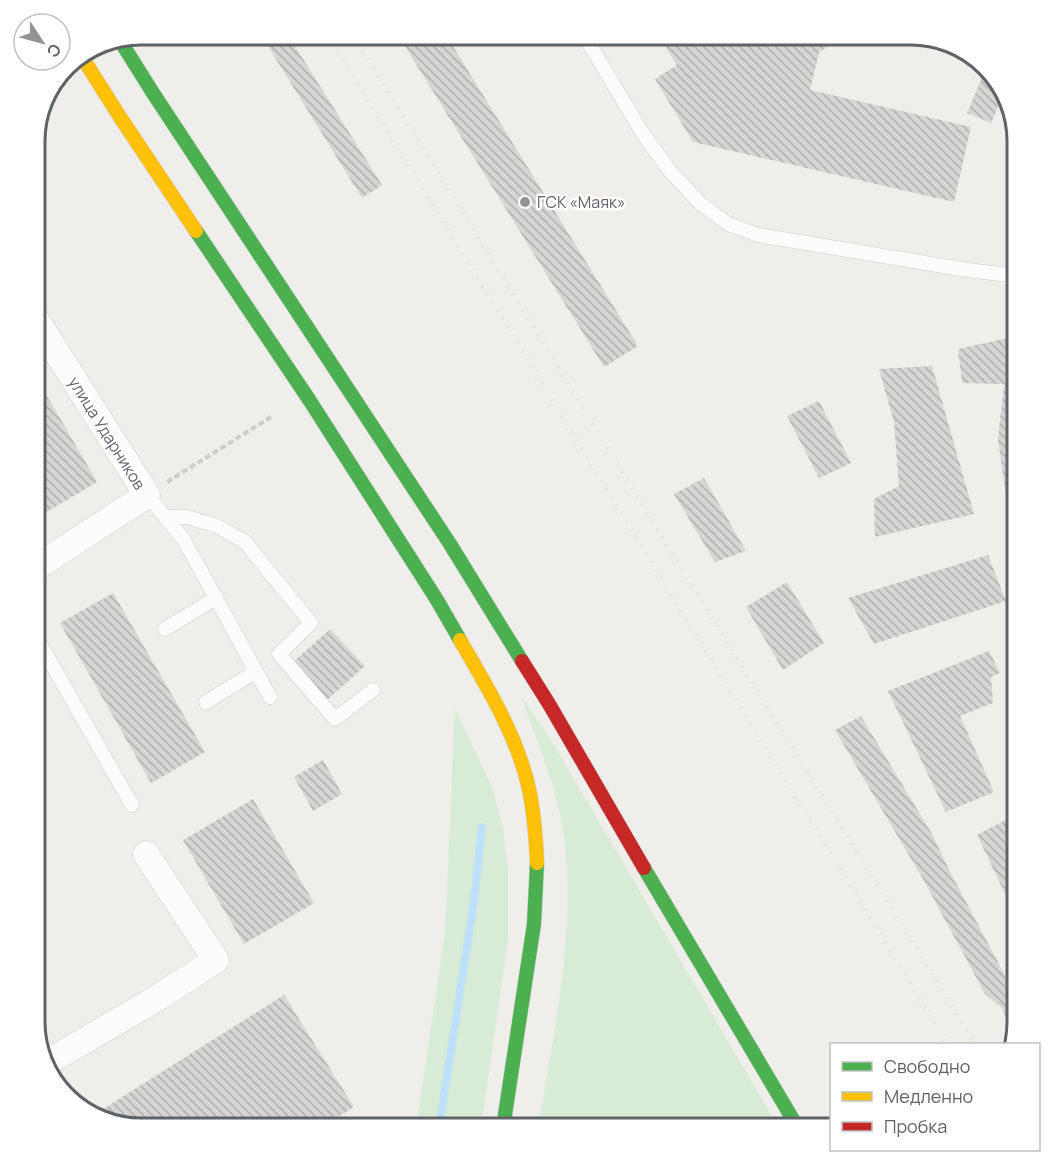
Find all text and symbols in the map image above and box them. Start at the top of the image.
north arrow [12,12,72,72]
text: С [42,40,67,62]
place label: ГСК «Маяк» [537,191,626,213]
marker: ГСК «Маяк» [518,195,532,209]
street label: улица Ударников [63,372,151,494]
legend [830,1043,1040,1151]
text: Свободно [884,1054,970,1078]
text: Медленно [884,1084,973,1108]
text: Пробка [884,1114,947,1138]

